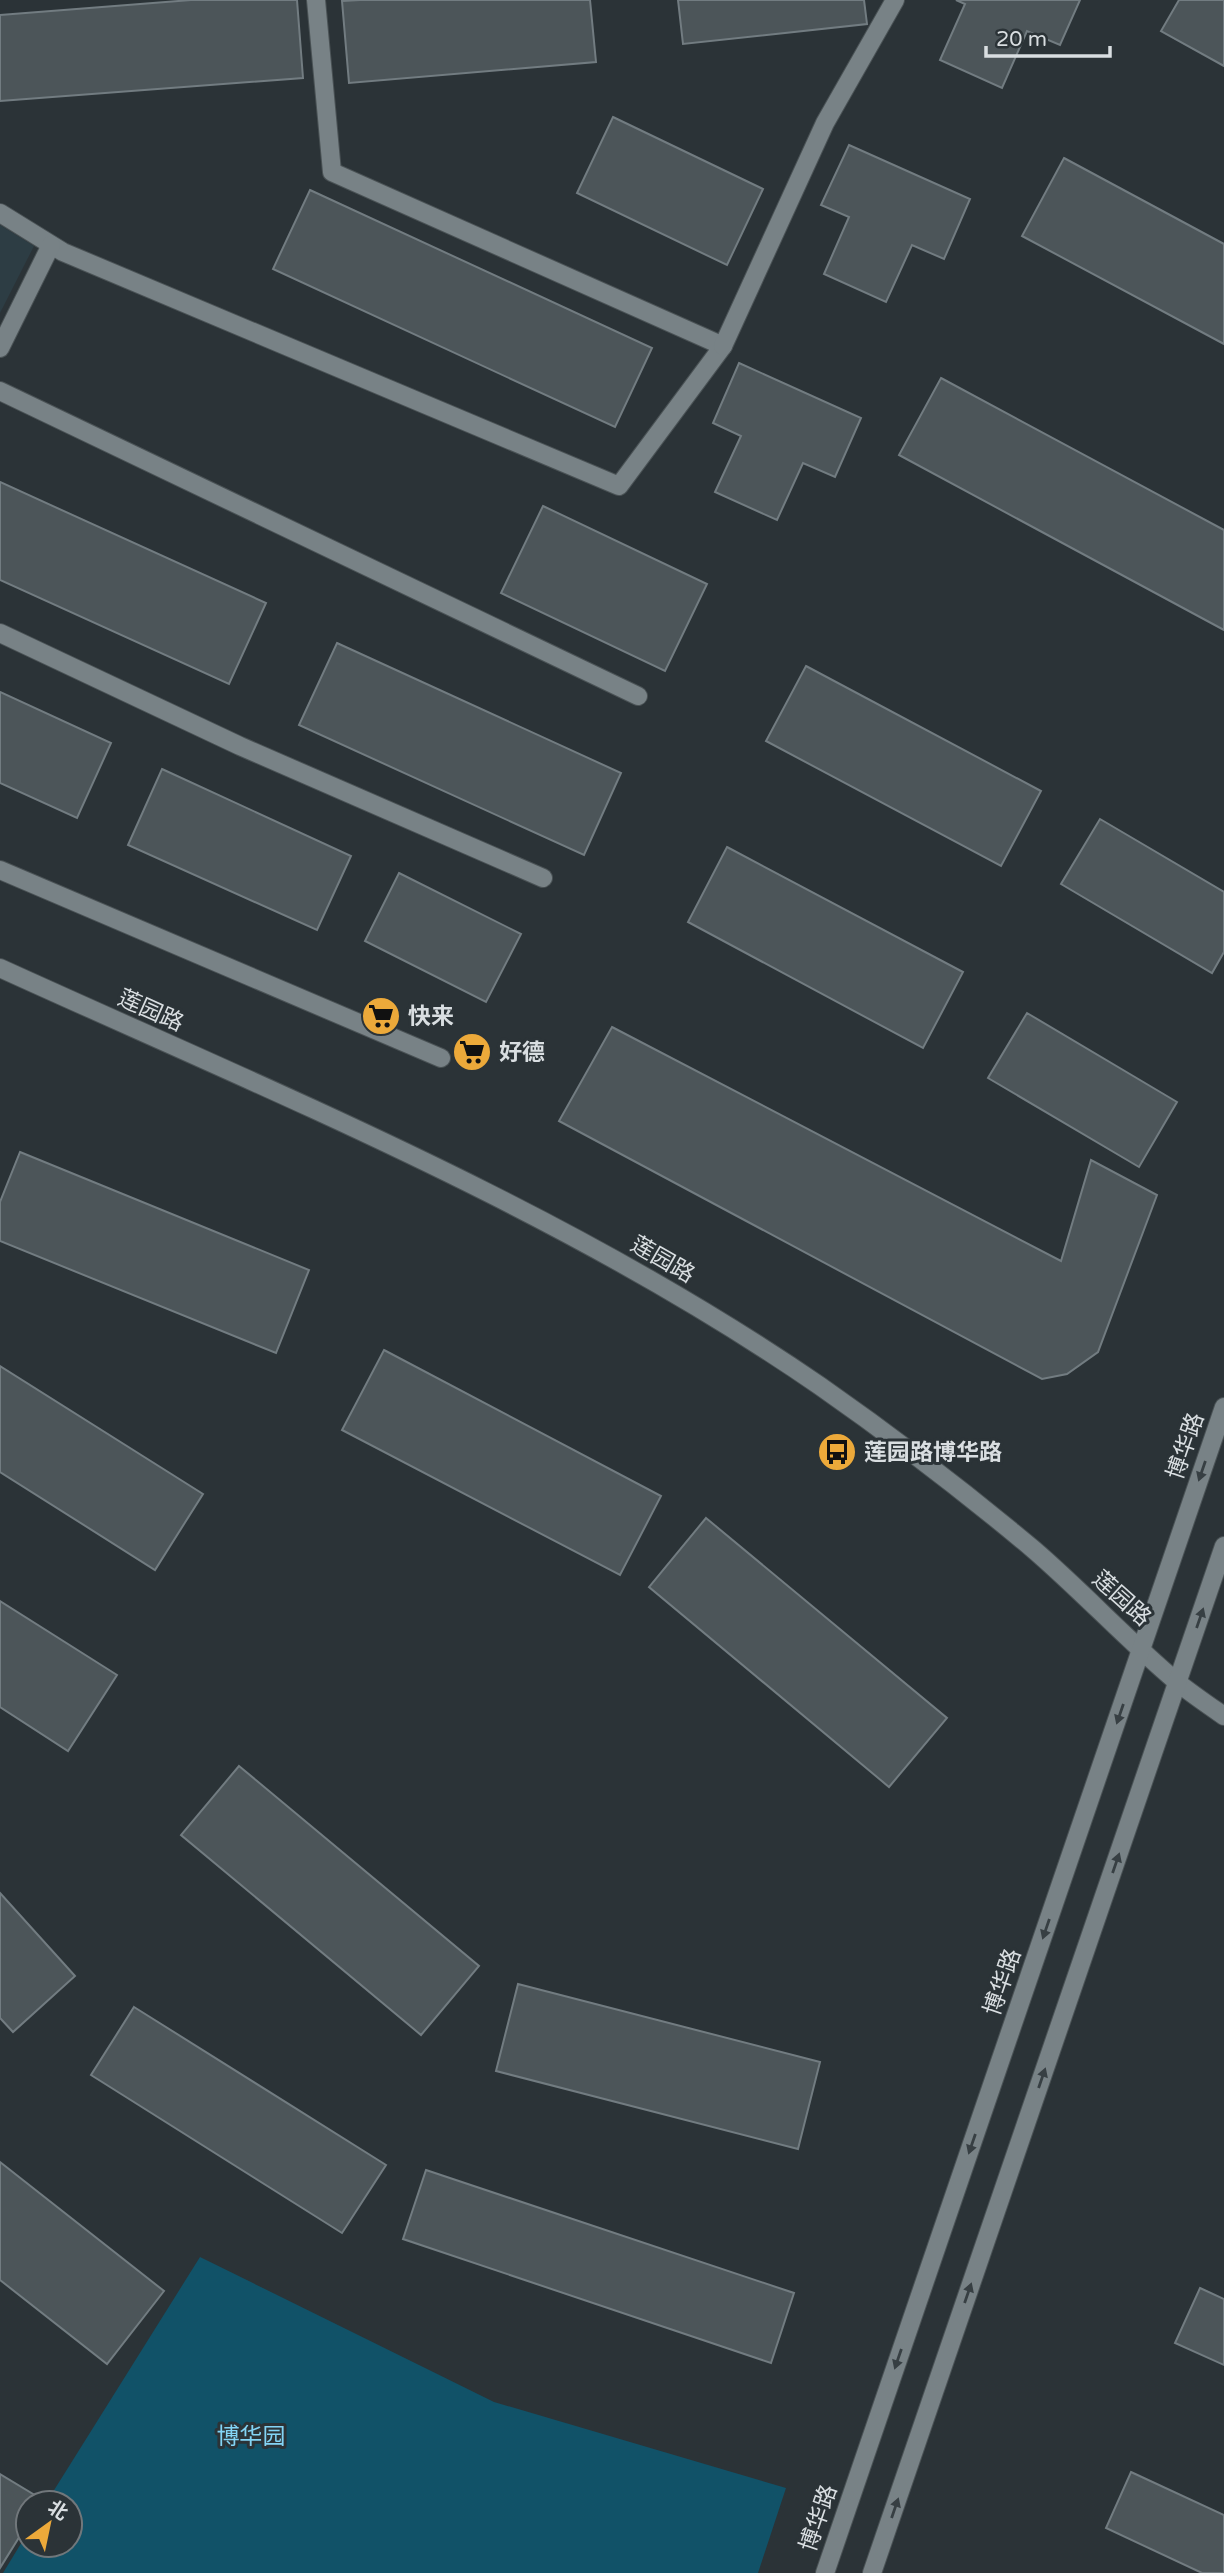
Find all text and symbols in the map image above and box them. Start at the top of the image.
scale bar [986,14,1110,58]
text: 20 m [996,27,1047,52]
street label: 莲园路 [113,984,188,1038]
supermarket icon: 快来 [360,995,402,1037]
place label: 快来 [408,1003,454,1031]
supermarket icon: 好德 [451,1031,493,1073]
place label: 好德 [499,1039,545,1067]
street label: 莲园路 [626,1230,699,1289]
street label: 博华路 [1161,1409,1210,1484]
bus stop icon: 莲园路博华路 [816,1431,858,1473]
place label: 莲园路博华路 [864,1439,1002,1467]
one-way arrow [1196,1461,1207,1482]
street label: 莲园路 [1086,1565,1156,1632]
one-way arrow [1195,1607,1206,1628]
one-way arrow [1114,1703,1125,1724]
one-way arrow [1111,1852,1122,1873]
one-way arrow [1040,1918,1051,1939]
street label: 博华路 [978,1945,1027,2020]
one-way arrow [1037,2067,1048,2088]
one-way arrow [966,2134,977,2155]
one-way arrow [963,2283,974,2304]
one-way arrow [892,2349,903,2370]
park label: 博华园 [217,2423,286,2451]
street label: 博华路 [794,2481,843,2556]
north arrow [14,2489,84,2559]
text: 北 [44,2496,72,2525]
one-way arrow [890,2498,901,2519]

